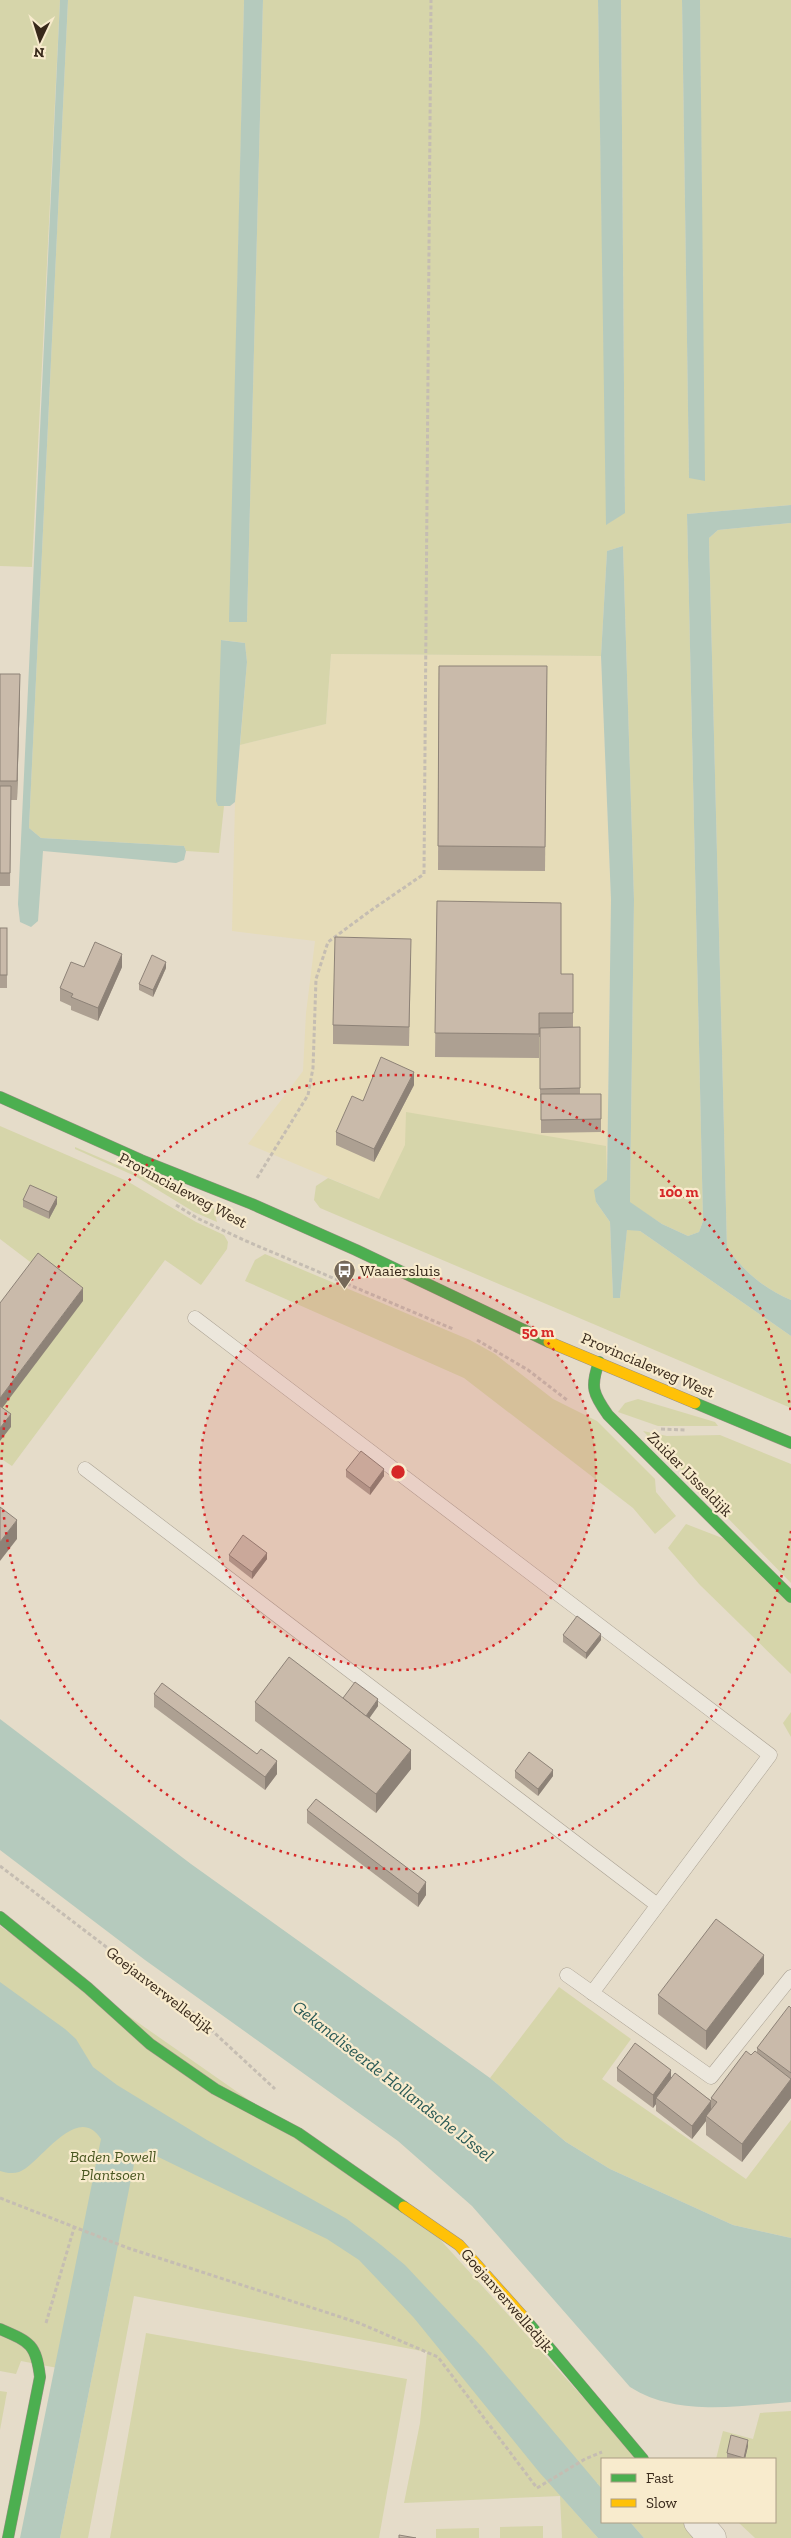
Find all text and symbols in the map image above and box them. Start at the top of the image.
north arrow [15,15,65,65]
text: N [33,44,45,61]
street label: Provincialeweg West [115,1148,251,1232]
text: 100 m [659,1183,699,1201]
bus stop icon: Waaiersluis [332,1258,356,1289]
place label: Waaiersluis [360,1261,440,1280]
text: 50 m [522,1323,554,1341]
street label: Provincialeweg West [578,1328,718,1402]
street label: Zuider IJsseldijk [644,1428,737,1521]
centre of rings [389,1463,407,1481]
street label: Goejanverwelledijk [103,1942,218,2038]
water label: Gekanaliseerde Hollandsche IJssel [288,1996,498,2166]
park label: Baden Powell Plantsoen [70,2147,157,2184]
street label: Goejanverwelledijk [457,2244,557,2356]
legend [601,2458,776,2523]
text: Fast [646,2469,674,2487]
text: Slow [646,2494,678,2512]

